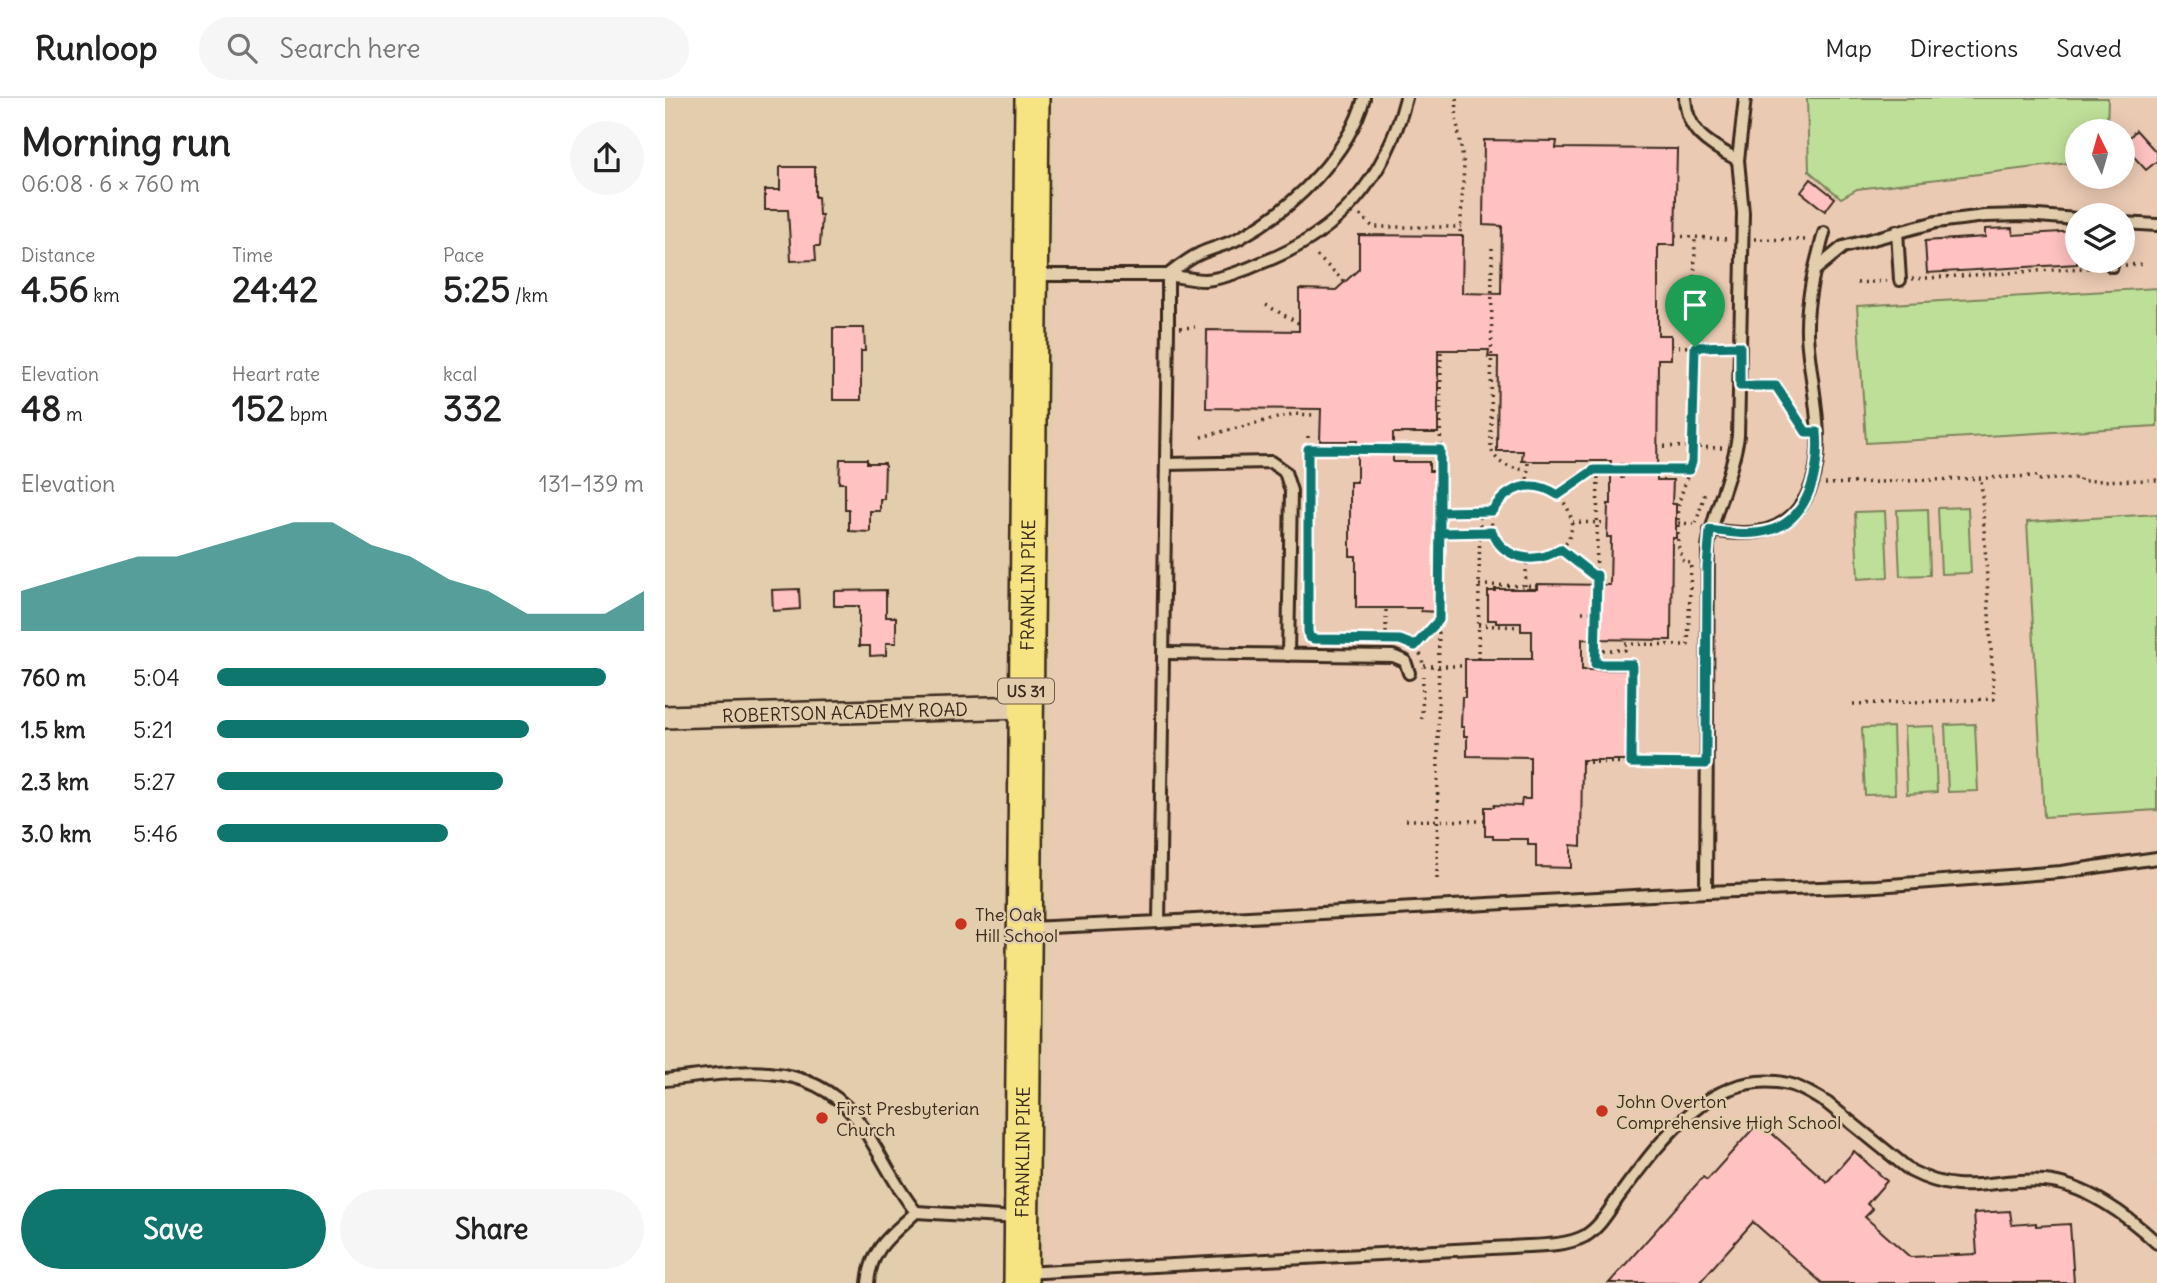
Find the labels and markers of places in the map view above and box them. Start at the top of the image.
pin [1665,275,1725,347]
place label: The Oak Hill School [975,903,1058,947]
marker: The Oak Hill School [953,916,969,932]
place label: John Overton Comprehensive High School [1616,1090,1841,1134]
place label: First Presbyterian Church [836,1097,979,1141]
marker: John Overton Comprehensive High School [1594,1103,1610,1119]
marker: First Presbyterian Church [814,1110,830,1126]

